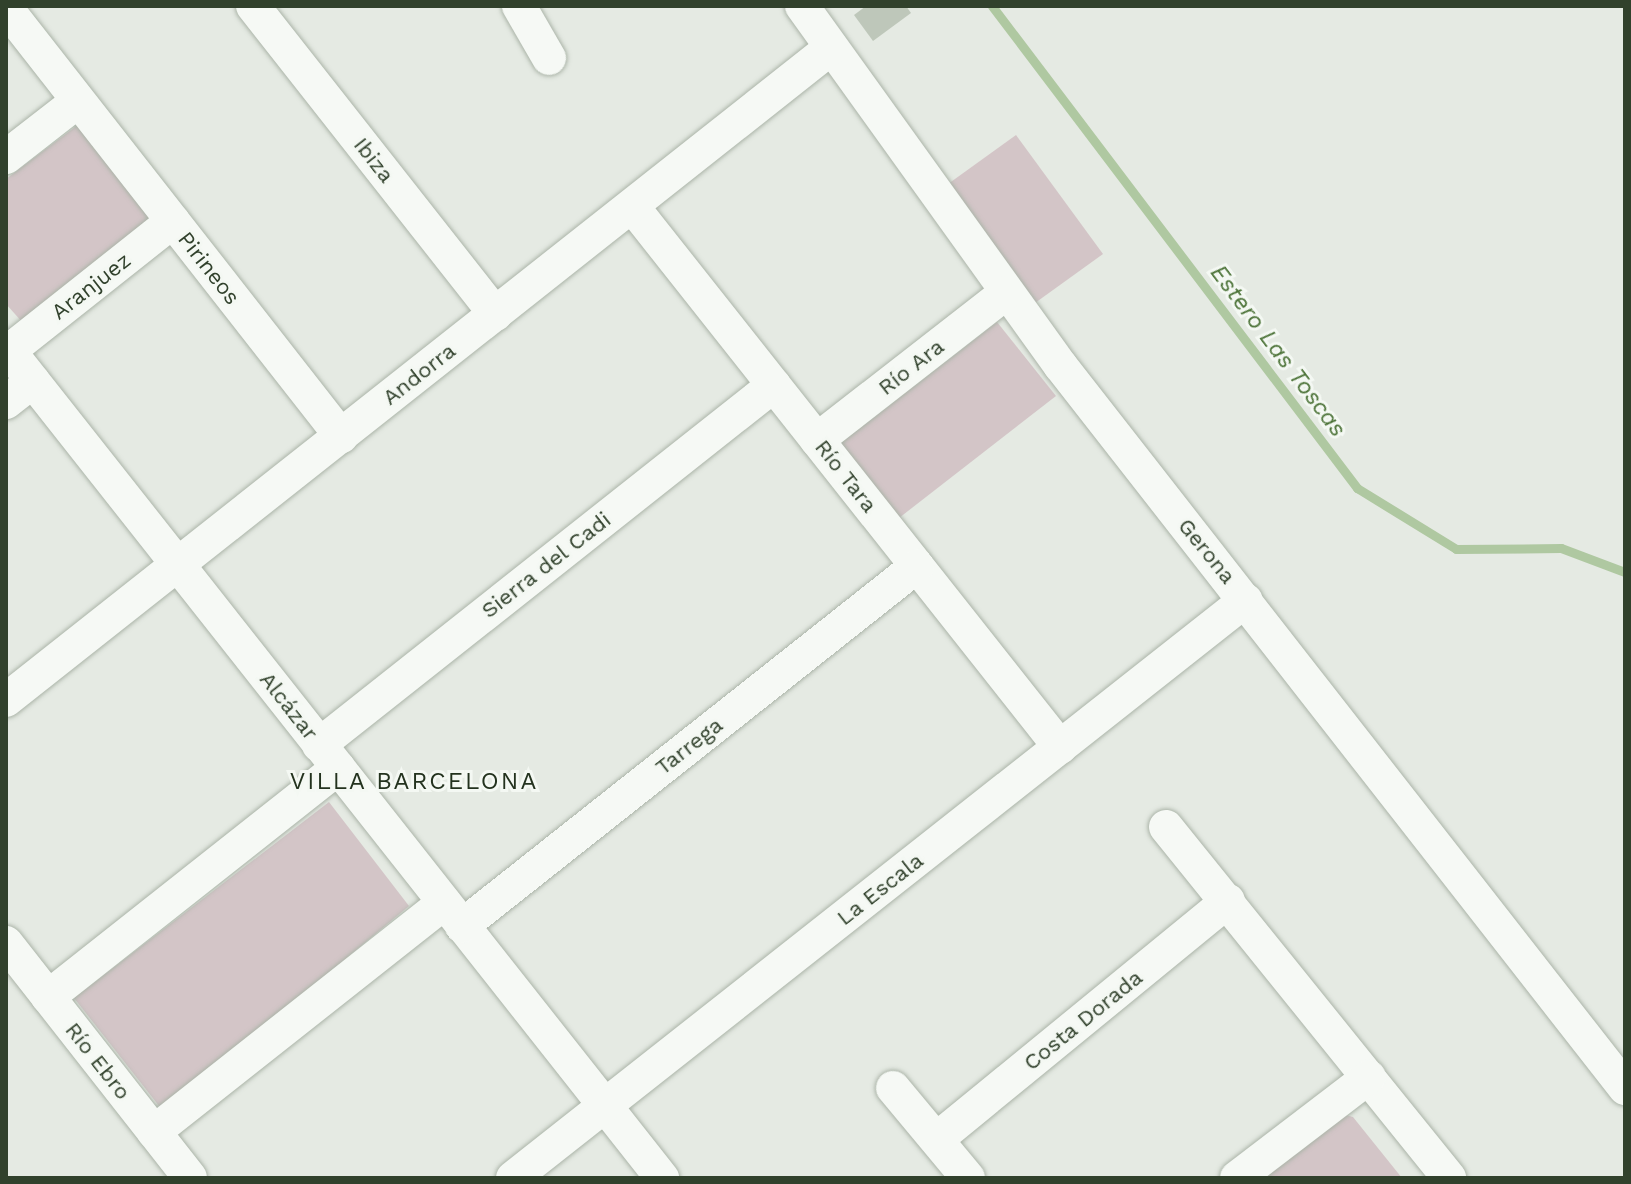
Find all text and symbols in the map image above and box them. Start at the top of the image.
street label: Ibiza [348,132,400,188]
street label: Pirineos [172,226,246,310]
street label: Aranjuez [46,247,136,325]
water label: Estero Las Toscas [1204,259,1352,443]
street label: Río Ara [873,333,949,401]
street label: Andorra [377,337,461,411]
street label: Río Tara [809,434,883,518]
street label: Sierra del Cadi [476,506,616,624]
street label: Gerona [1173,513,1241,589]
street label: Alcázar [254,667,324,745]
street label: Tarrega [650,712,728,780]
district label: VILLA BARCELONA [289,768,539,796]
street label: La Escala [831,847,929,931]
street label: Costa Dorada [1018,964,1148,1076]
street label: Río Ebro [60,1017,136,1105]

